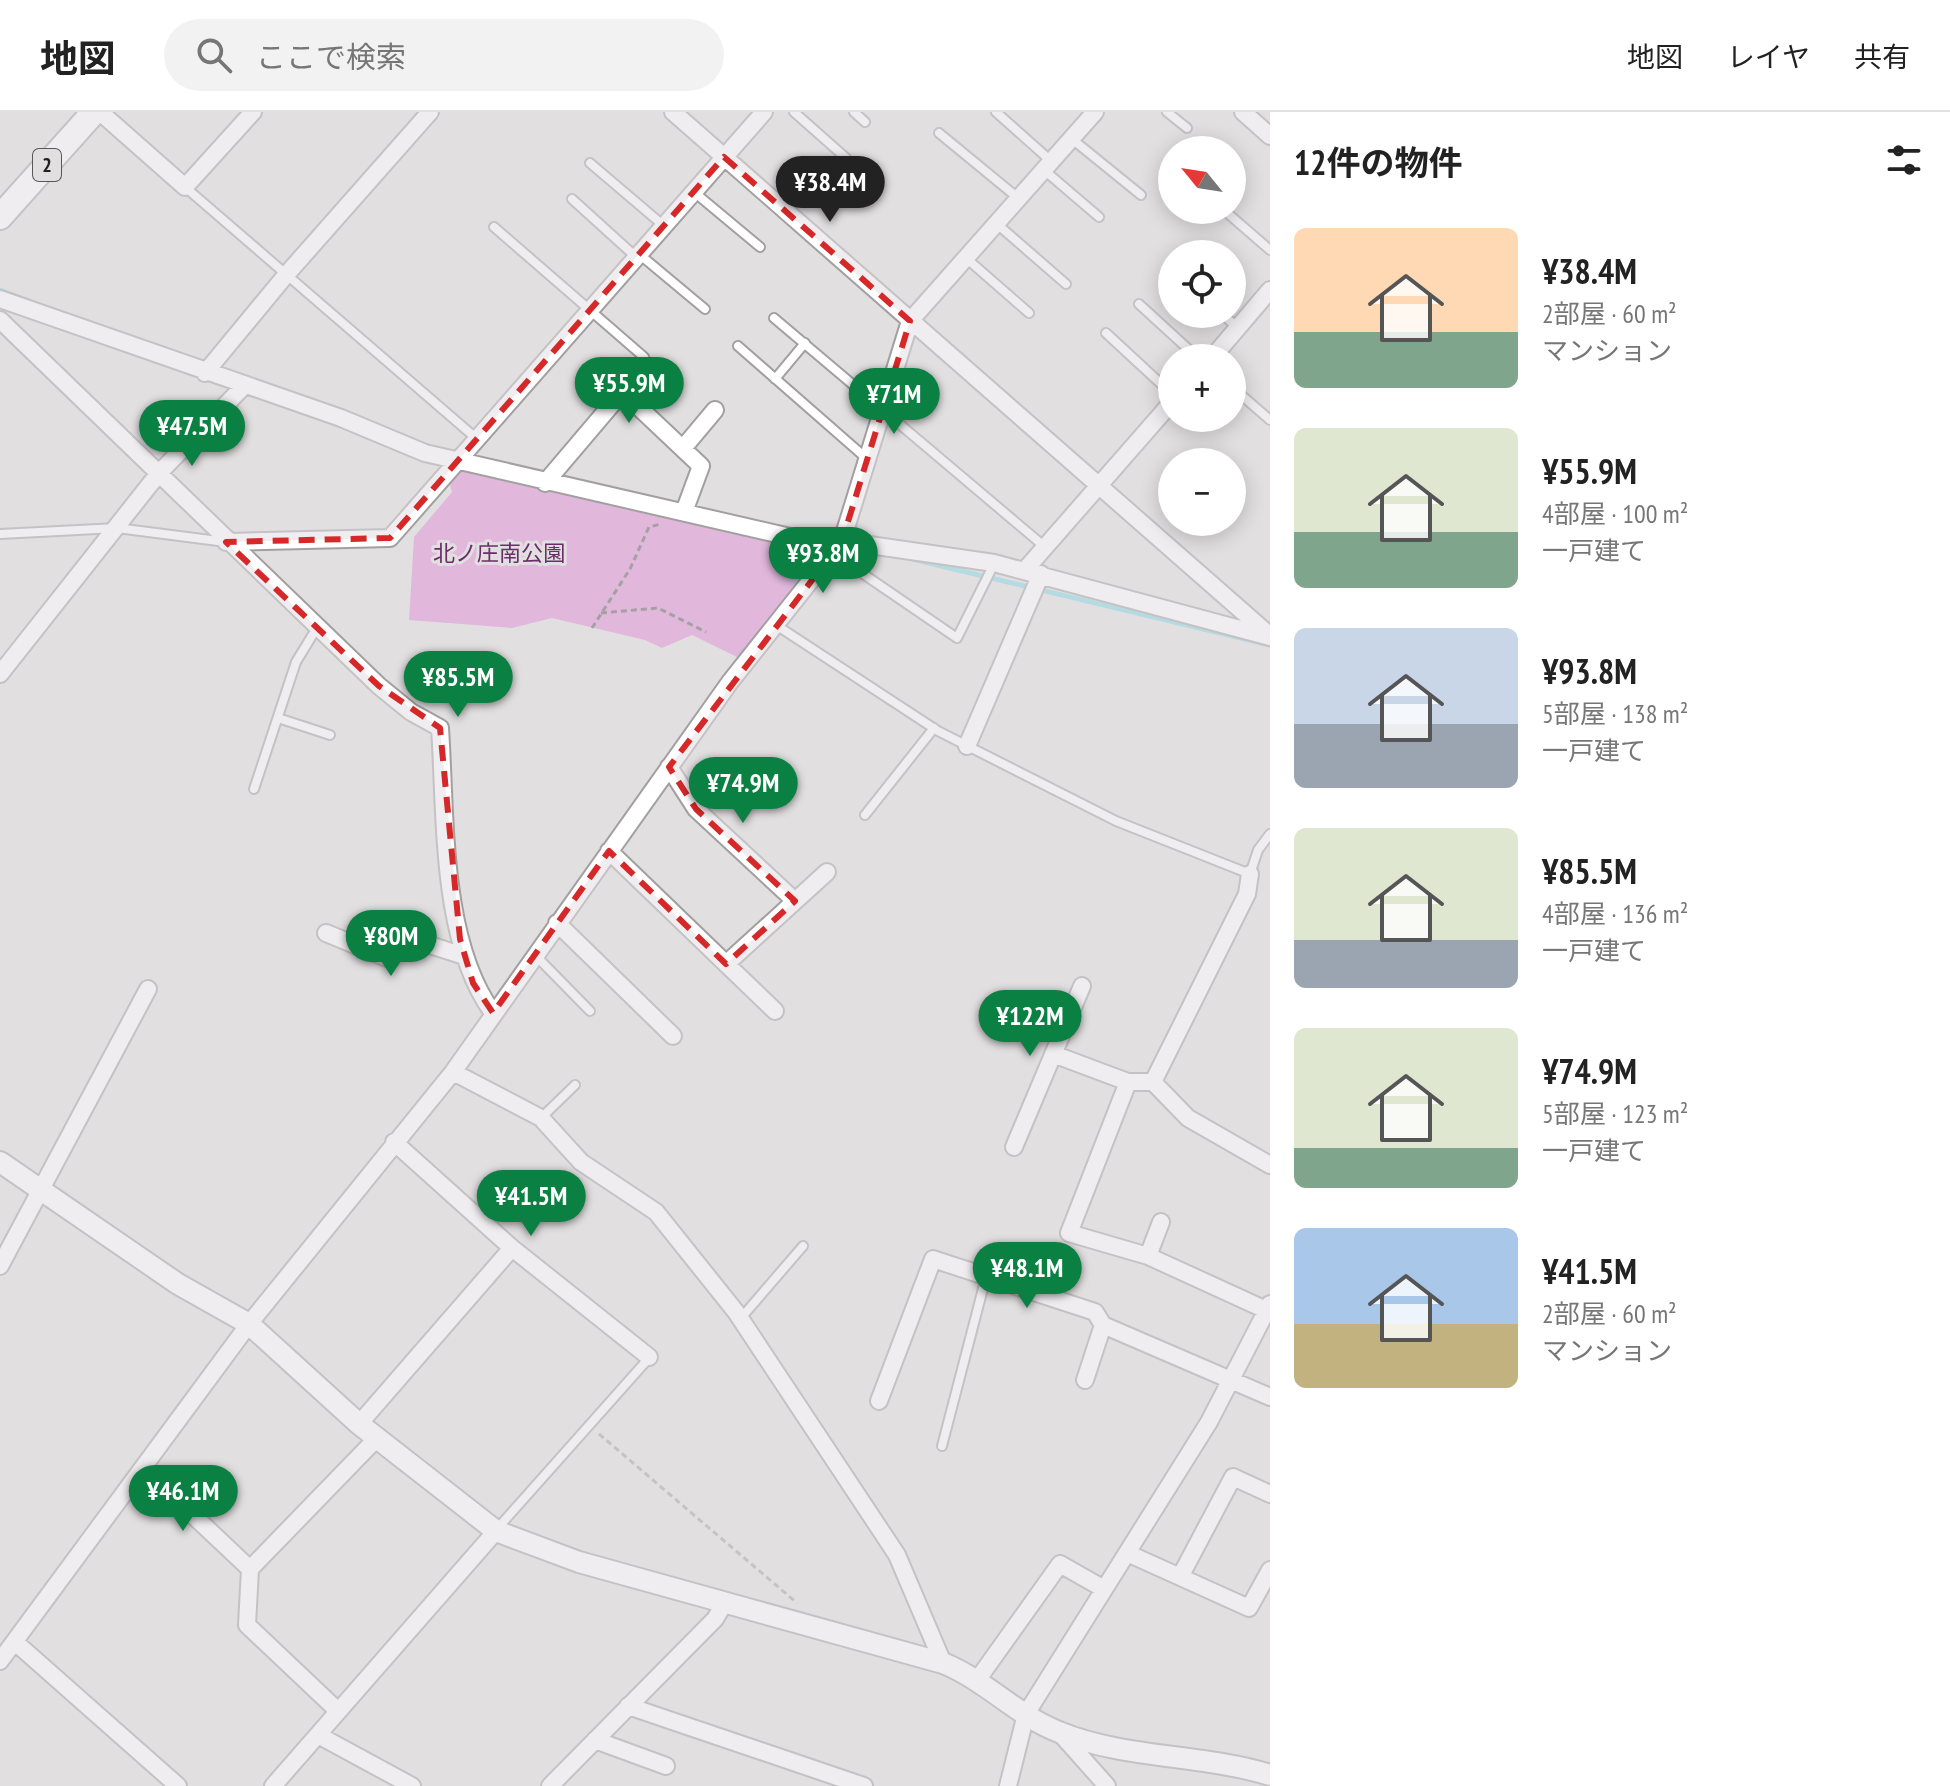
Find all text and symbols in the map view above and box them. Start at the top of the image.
search box [164,19,724,91]
text: 地図 [40,33,116,82]
icon: search [192,33,236,77]
text: ここで検索 [256,37,406,76]
text: 地図 [1627,38,1683,75]
text: レイヤ [1727,38,1810,75]
text: 共有 [1854,38,1910,75]
north arrow [1158,136,1246,224]
map controls [1158,136,1246,536]
icon: filters [1882,138,1926,182]
text: 12件の物件 [1294,140,1463,184]
road number: 2 [33,149,61,181]
pin: ¥38.4M [765,156,895,224]
text: ¥38.4M [794,165,866,198]
button: locate [1158,240,1246,328]
text: ¥38.4M [1542,249,1637,293]
icon: home [1358,260,1454,356]
text: 2部屋 · 60 m² [1542,297,1677,330]
text: マンション [1542,334,1672,367]
button: + [1158,344,1246,432]
pin: ¥55.9M [564,357,694,425]
text: ¥55.9M [593,366,665,399]
pin: ¥71M [847,368,941,436]
text: ¥71M [867,377,921,410]
pin: ¥47.5M [127,400,257,468]
text: ¥47.5M [157,409,227,442]
button: − [1158,448,1246,536]
text: ¥55.9M [1542,449,1637,493]
icon: home [1358,460,1454,556]
text: 4部屋 · 100 m² [1542,497,1688,530]
pin: ¥93.8M [758,527,888,595]
text: 一戸建て [1542,534,1646,567]
text: ¥93.8M [787,536,859,569]
park label: 北ノ庄南公園 [433,539,565,567]
text: ¥93.8M [1542,649,1637,693]
pin: ¥85.5M [393,651,523,719]
text: ¥85.5M [422,660,494,693]
icon: home [1358,660,1454,756]
text: 5部屋 · 138 m² [1542,697,1688,730]
text: 一戸建て [1542,734,1646,767]
pin: ¥74.9M [678,757,808,825]
text: ¥74.9M [707,766,779,799]
text: ¥85.5M [1542,849,1637,893]
icon: home [1358,860,1454,956]
text: 4部屋 · 136 m² [1542,897,1688,930]
pin: ¥80M [344,910,438,978]
text: ¥80M [364,919,418,952]
text: 一戸建て [1542,934,1646,967]
pin: ¥122M [974,990,1086,1058]
text: ¥122M [997,999,1063,1032]
text: ¥74.9M [1542,1049,1637,1093]
icon: home [1358,1060,1454,1156]
text: 5部屋 · 123 m² [1542,1097,1688,1130]
text: 一戸建て [1542,1134,1646,1167]
pin: ¥41.5M [466,1170,596,1238]
text: ¥41.5M [495,1179,567,1212]
pin: ¥48.1M [962,1242,1092,1310]
text: ¥41.5M [1542,1249,1637,1293]
text: ¥48.1M [991,1251,1063,1284]
icon: home [1358,1260,1454,1356]
text: 2部屋 · 60 m² [1542,1297,1677,1330]
text: マンション [1542,1334,1672,1367]
pin: ¥46.1M [118,1465,248,1533]
text: ¥46.1M [147,1474,219,1507]

